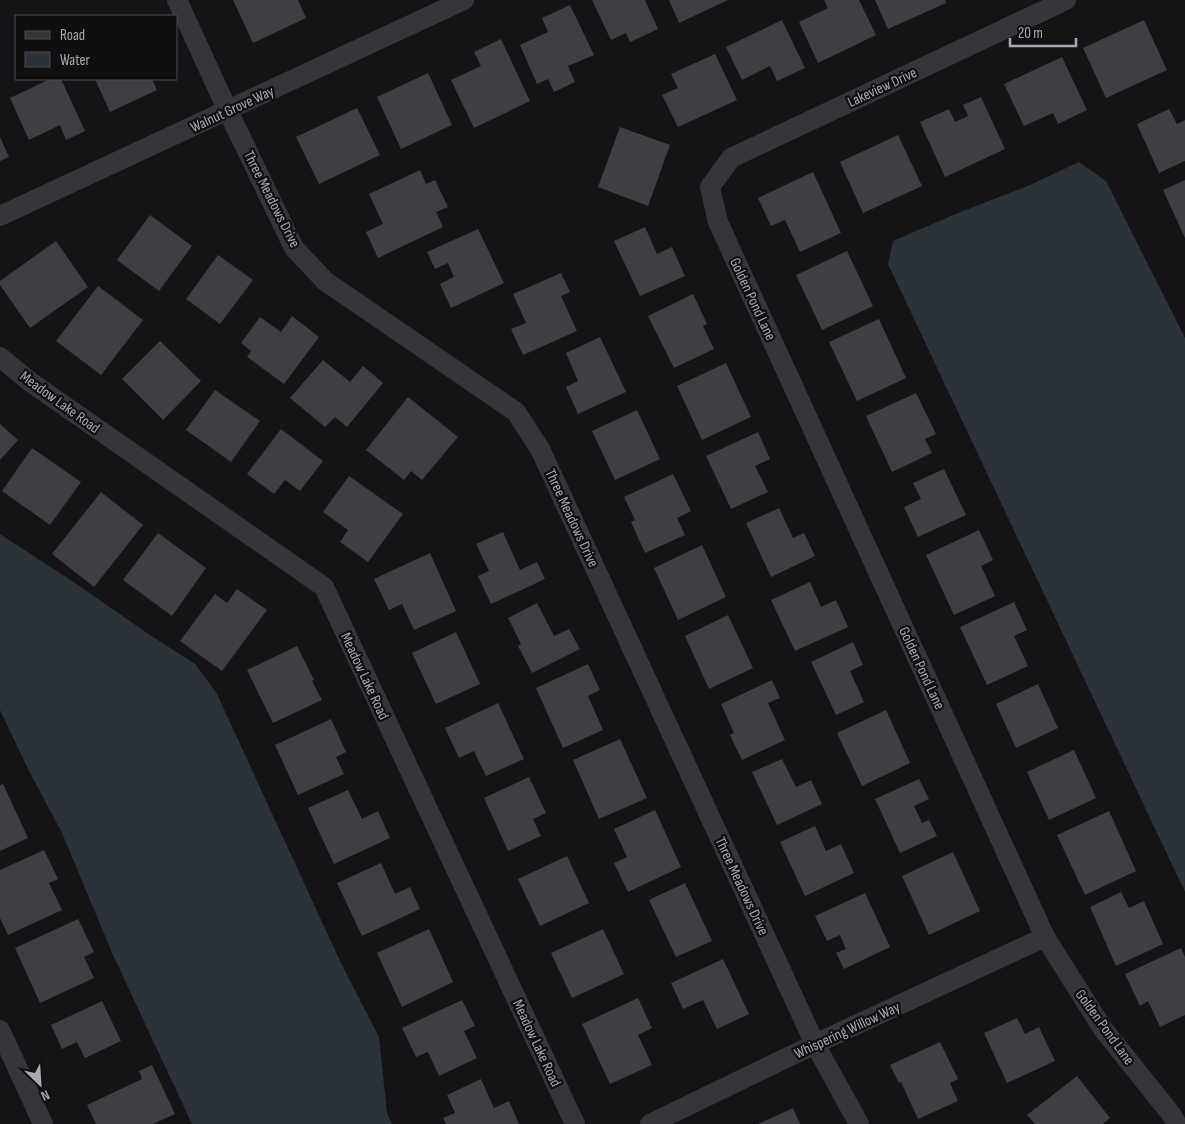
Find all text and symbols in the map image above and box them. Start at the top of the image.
legend [15,15,178,80]
scale bar [1010,15,1076,47]
text: 20 m [1018,24,1043,43]
text: Road [60,26,85,45]
text: Water [60,51,91,70]
street label: Lakeview Drive [845,63,920,112]
street label: Walnut Grove Way [187,82,277,137]
street label: Three Meadows Drive [239,148,304,251]
street label: Golden Pond Lane [725,255,780,344]
street label: Meadow Lake Road [16,367,103,438]
street label: Three Meadows Drive [540,466,603,570]
street label: Golden Pond Lane [894,624,949,713]
street label: Meadow Lake Road [336,630,393,723]
street label: Three Meadows Drive [710,834,773,938]
street label: Golden Pond Lane [1071,986,1138,1069]
street label: Meadow Lake Road [508,997,565,1090]
street label: Whispering Willow Way [791,998,903,1063]
north arrow [15,1059,65,1109]
text: N [38,1086,52,1105]

